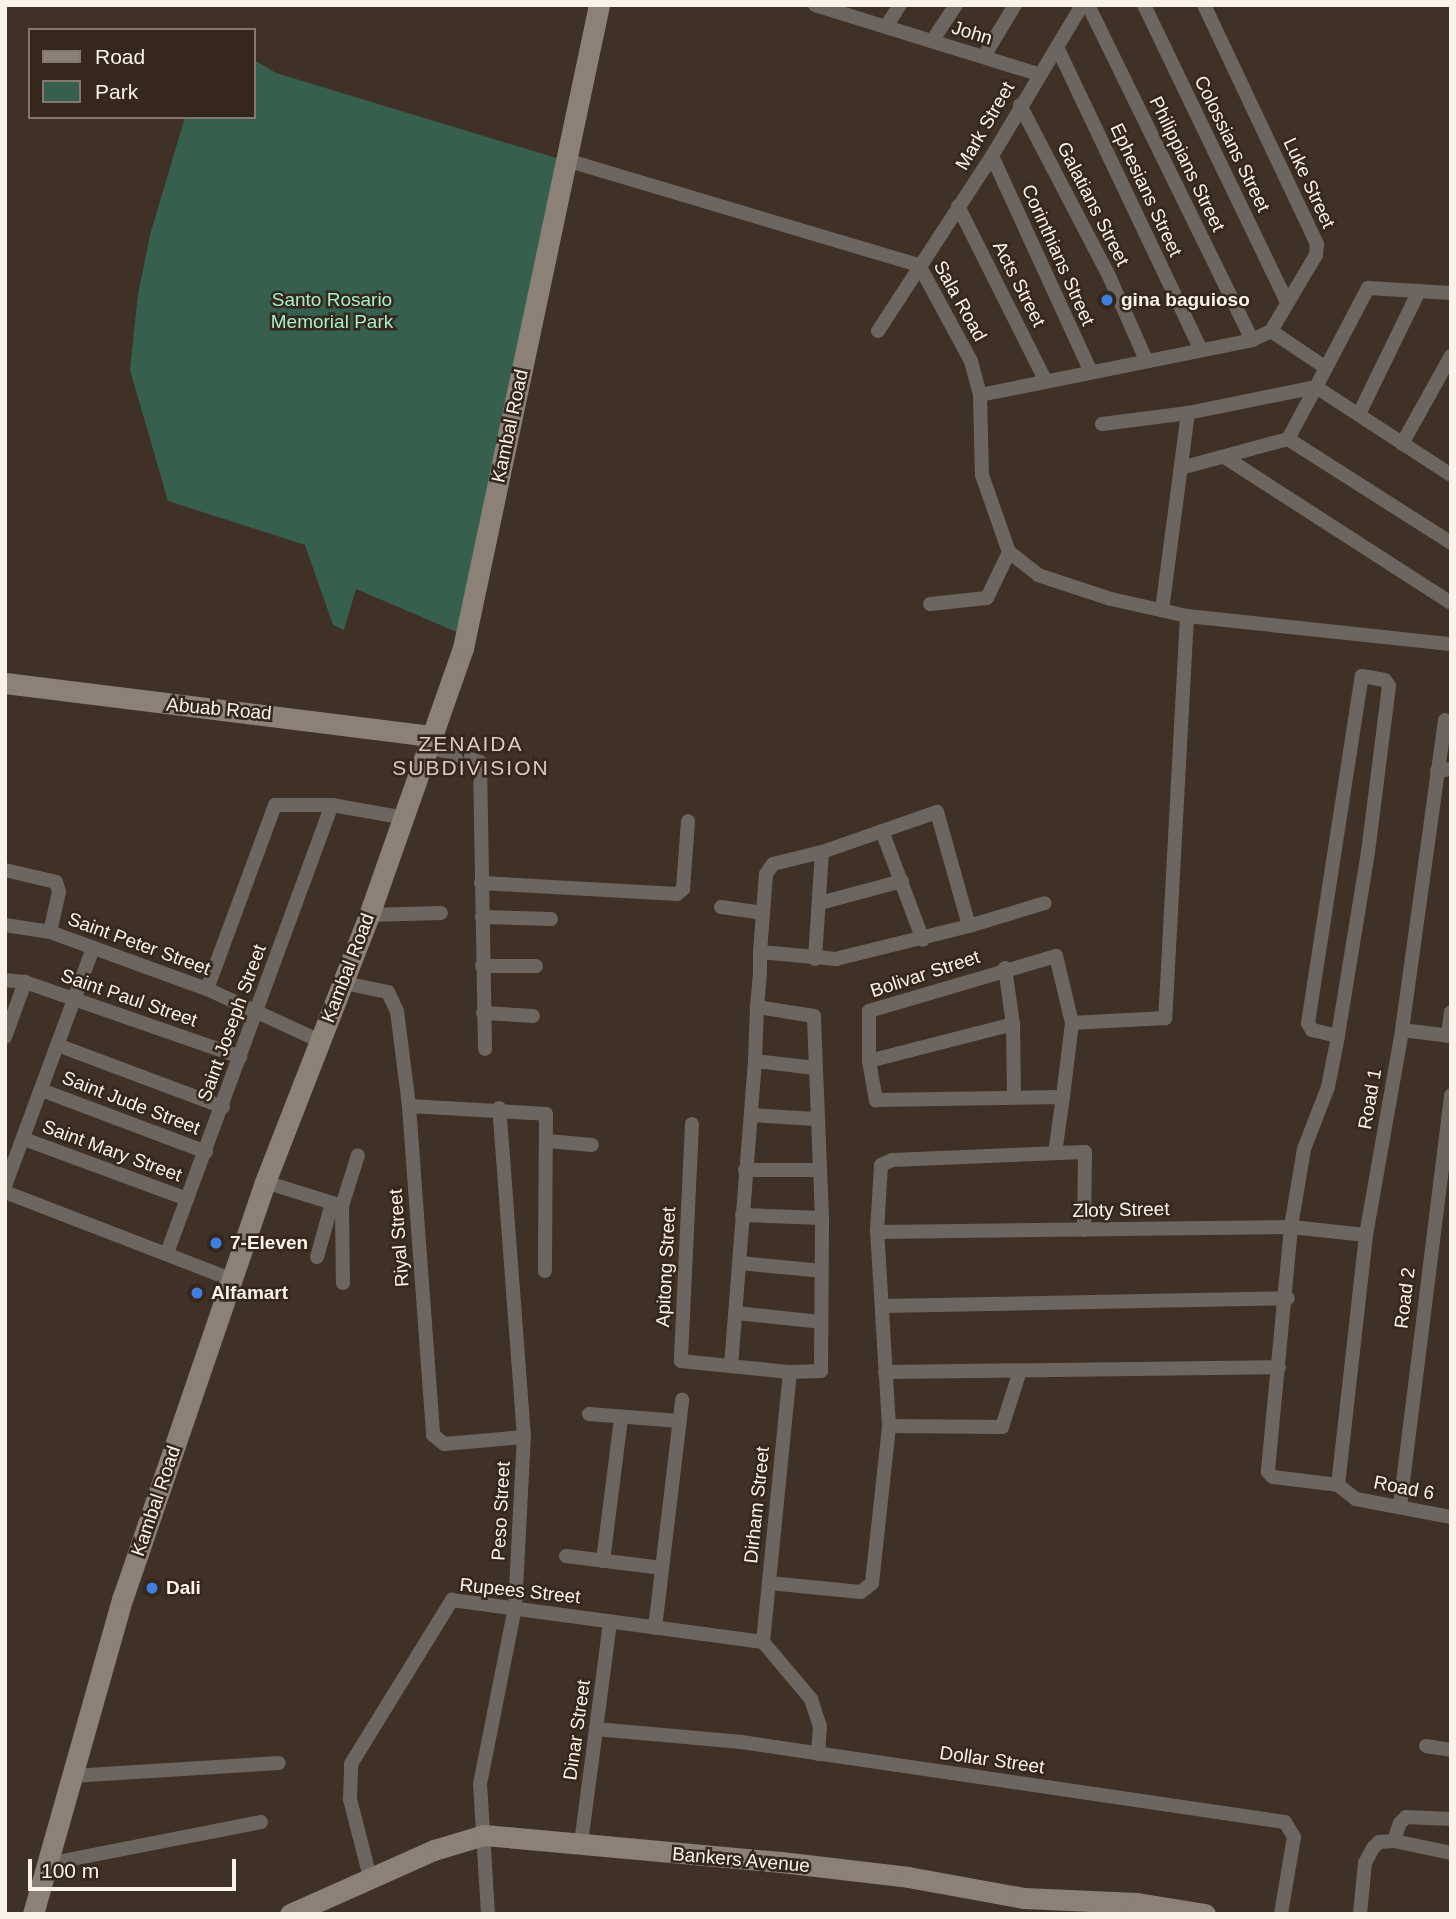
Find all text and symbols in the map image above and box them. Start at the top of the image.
street label: John [949,16,995,50]
legend [28,28,256,119]
text: Road [95,45,145,68]
street label: Colossians Street [1189,72,1275,216]
street label: Mark Street [951,78,1019,174]
text: Park [95,80,138,103]
street label: Philippians Street [1144,93,1230,235]
street label: Ephesians Street [1105,120,1187,260]
street label: Luke Street [1278,134,1340,232]
street label: Galatians Street [1052,138,1134,270]
street label: Corinthians Street [1017,181,1099,329]
street label: Acts Street [988,237,1050,331]
street label: Sala Road [929,257,991,345]
park label: Santo Rosario Memorial Park [271,289,393,333]
place label: gina baguioso [1121,289,1250,311]
marker: gina baguioso [1099,292,1115,308]
street label: Kambal Road [487,367,533,485]
street label: Abuab Road [165,693,273,725]
district label: ZENAIDA SUBDIVISION [394,731,548,781]
street label: Saint Peter Street [65,908,213,980]
street label: Kambal Road [317,910,379,1026]
street label: Saint Joseph Street [193,941,271,1105]
street label: Bolivar Street [867,946,983,1002]
street label: Saint Paul Street [58,964,200,1032]
street label: Saint Jude Street [59,1066,203,1140]
street label: Road 1 [1353,1067,1387,1131]
street label: Saint Mary Street [39,1115,185,1187]
street label: Riyal Street [384,1188,414,1288]
street label: Zloty Street [1072,1198,1170,1222]
street label: Apitong Street [651,1206,681,1328]
place label: 7-Eleven [230,1232,308,1254]
marker: 7-Eleven [208,1235,224,1251]
street label: Road 2 [1390,1266,1420,1330]
place label: Alfamart [211,1282,288,1304]
marker: Alfamart [189,1285,205,1301]
street label: Kambal Road [126,1443,186,1559]
street label: Dirham Street [740,1446,774,1564]
street label: Peso Street [487,1461,515,1561]
street label: Road 6 [1372,1471,1436,1505]
street label: Rupees Street [458,1573,582,1609]
place label: Dali [166,1577,201,1599]
marker: Dali [144,1580,160,1596]
street label: Dinar Street [559,1678,595,1782]
street label: Dollar Street [938,1741,1046,1779]
street label: Bankers Avenue [671,1843,811,1877]
scale bar [32,1846,240,1890]
text: 100 m [41,1859,99,1882]

